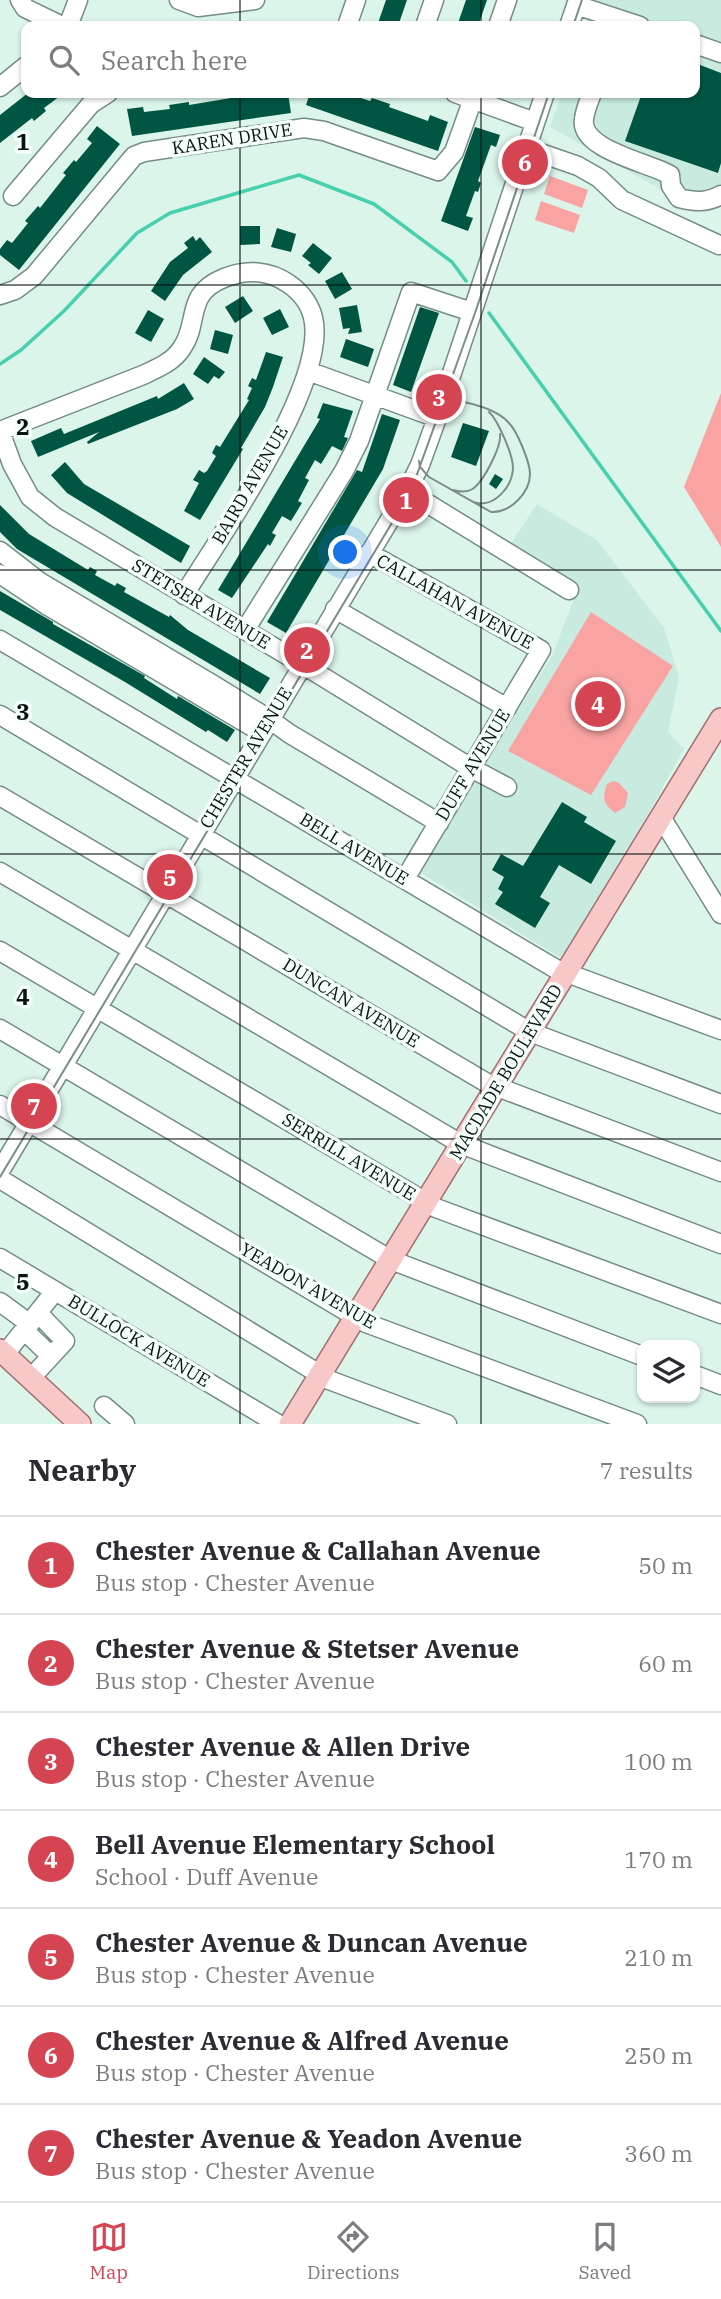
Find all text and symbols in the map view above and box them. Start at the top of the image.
search box [21,21,700,98]
icon: search [45,41,83,79]
text: Search here [101,43,247,77]
street label: KAREN DRIVE [170,118,294,159]
text: 1 [16,126,30,156]
pin: 6 [502,136,548,188]
pin: 3 [416,371,462,423]
text: 2 [16,411,30,441]
street label: BAIRD AVENUE [206,421,293,548]
pin: 1 [383,474,429,526]
your location [328,535,362,569]
street label: CALLAHAN AVENUE [373,549,538,654]
street label: STETSER AVENUE [128,553,275,654]
pin: 2 [284,624,330,676]
pin: 4 [575,678,621,730]
street label: CHESTER AVENUE [194,683,297,833]
text: 3 [16,696,30,726]
street label: DUFF AVENUE [430,705,515,825]
street label: BELL AVENUE [296,807,413,890]
pin: 5 [147,851,193,903]
street label: DUNCAN AVENUE [279,953,424,1052]
street label: MACDADE BOULEVARD [444,980,567,1164]
text: 4 [16,981,30,1011]
pin: 7 [11,1080,57,1132]
street label: SERRILL AVENUE [278,1108,420,1206]
street label: YEADON AVENUE [236,1237,380,1334]
text: 5 [16,1266,30,1296]
street label: BULLOCK AVENUE [64,1289,215,1392]
map controls [637,1340,700,1403]
button: layers [637,1340,700,1403]
text: Nearby [28,1450,136,1489]
text: 7 results [600,1455,693,1485]
text: Chester Avenue & Callahan Avenue [95,1533,541,1567]
text: 1 [44,1550,58,1580]
text: 50 m [638,1550,693,1580]
text: Bus stop · Chester Avenue [95,1567,375,1597]
text: Chester Avenue & Stetser Avenue [95,1631,519,1665]
text: 2 [44,1648,58,1678]
text: 60 m [638,1648,693,1678]
text: Bus stop · Chester Avenue [95,1665,375,1695]
text: Chester Avenue & Allen Drive [95,1729,470,1763]
text: 3 [44,1746,58,1776]
text: 100 m [624,1746,693,1776]
text: Bus stop · Chester Avenue [95,1763,375,1793]
text: Bell Avenue Elementary School [95,1827,495,1861]
text: 4 [44,1844,58,1874]
text: 170 m [624,1844,693,1874]
text: School · Duff Avenue [95,1861,318,1891]
text: Chester Avenue & Duncan Avenue [95,1925,528,1959]
text: 5 [44,1942,58,1972]
text: 210 m [624,1942,693,1972]
text: Bus stop · Chester Avenue [95,1959,375,1989]
text: Chester Avenue & Alfred Avenue [95,2023,509,2057]
text: 6 [44,2040,58,2070]
text: 250 m [624,2040,693,2070]
text: Bus stop · Chester Avenue [95,2057,375,2087]
text: Chester Avenue & Yeadon Avenue [95,2121,522,2155]
text: 7 [44,2138,58,2168]
text: 360 m [624,2138,693,2168]
text: Bus stop · Chester Avenue [95,2155,375,2185]
tab: Map [89,2218,128,2284]
tab: Directions [307,2218,400,2284]
tab: Saved [578,2218,632,2284]

